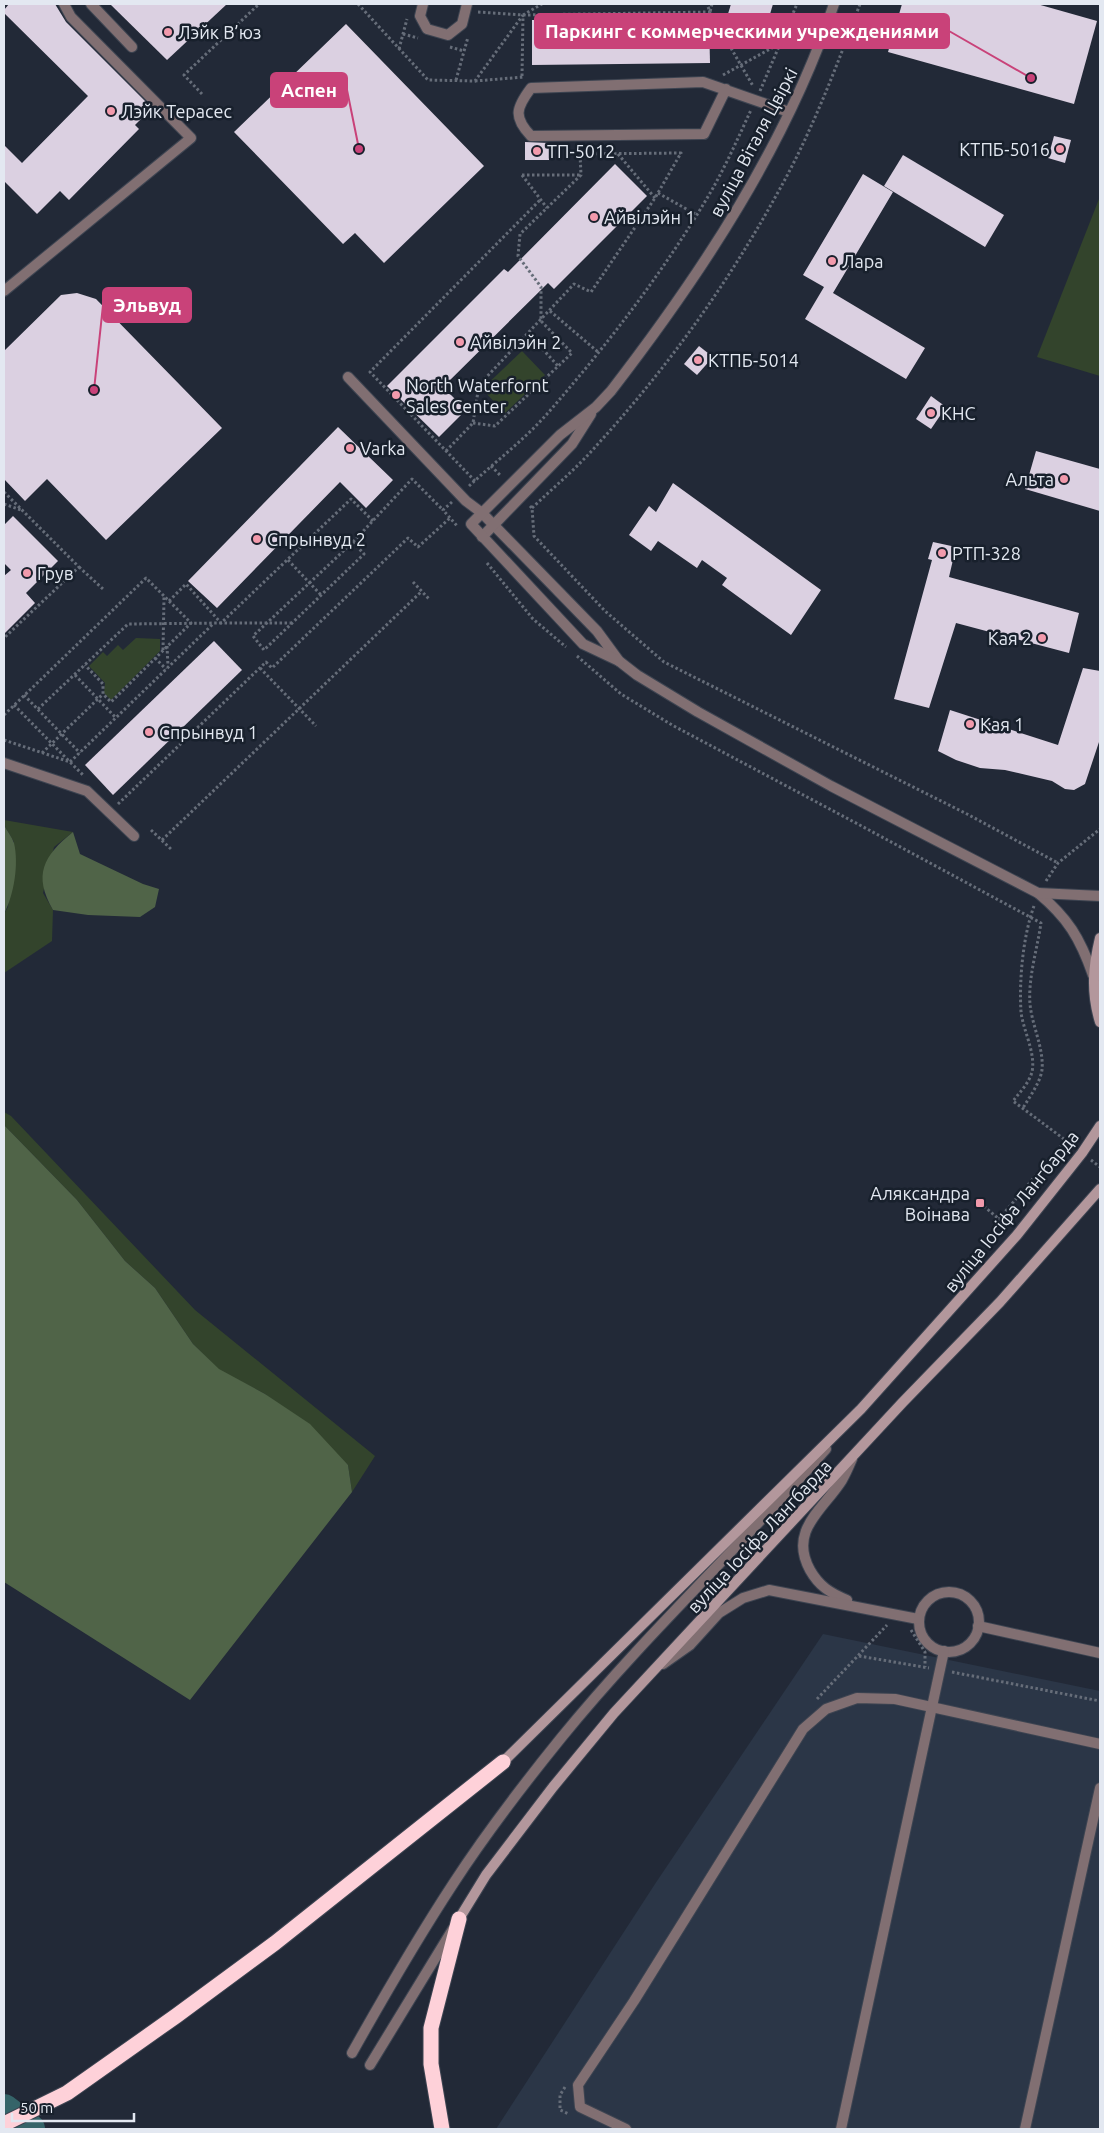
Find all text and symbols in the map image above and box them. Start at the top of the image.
callout: Паркинг с коммерческими учреждениями [535,14,949,48]
text: Паркинг с коммерческими учреждениями [545,20,939,42]
place label: Лэйк В’юз [178,22,261,42]
marker: Лэйк В’юз [162,26,174,38]
street label: вуліца Віталя Цвіркі [705,64,801,220]
callout: Аспен [271,73,347,107]
text: Аспен [281,79,337,101]
place label: Лэйк Терасес [121,101,232,121]
marker: Лэйк Терасес [105,105,117,117]
place label: КТПБ-5016 [959,139,1050,159]
place label: ТП-5012 [547,141,615,161]
marker: КТПБ-5016 [1054,143,1066,155]
marker: ТП-5012 [531,145,543,157]
place label: Айвілэйн 1 [604,207,695,227]
marker: Айвілэйн 1 [588,211,600,223]
place label: Лара [842,251,884,271]
marker: Лара [826,255,838,267]
callout: Эльвуд [103,288,191,322]
text: Эльвуд [113,294,182,316]
place label: Айвілэйн 2 [470,332,561,352]
marker: Айвілэйн 2 [454,336,466,348]
place label: КТПБ-5014 [708,350,799,370]
marker: КТПБ-5014 [692,354,704,366]
place label: North Waterfornt Sales Center [406,375,549,416]
marker: North Waterfornt Sales Center [390,389,402,401]
place label: КНС [941,403,976,423]
marker: КНС [925,407,937,419]
place label: Varka [360,438,406,458]
marker: Varka [344,442,356,454]
place label: Альта [1005,469,1054,489]
marker: Альта [1058,473,1070,485]
place label: Спрынвуд 2 [267,529,366,549]
marker: Спрынвуд 2 [251,533,263,545]
place label: РТП-328 [952,543,1021,563]
marker: РТП-328 [936,547,948,559]
place label: Грув [37,563,74,583]
marker: Грув [21,567,33,579]
place label: Кая 2 [988,628,1032,648]
marker: Кая 2 [1036,632,1048,644]
place label: Кая 1 [980,714,1024,734]
marker: Кая 1 [964,718,976,730]
place label: Спрынвуд 1 [159,722,258,742]
marker: Спрынвуд 1 [143,726,155,738]
street label: вуліца Іосіфа Лангбарда [940,1126,1082,1296]
place label: Аляксандра Воінава [870,1183,970,1224]
marker: Аляксандра Воінава [974,1197,986,1209]
street label: вуліца Іосіфа Лангбарда [683,1455,835,1617]
scale bar [12,2090,135,2122]
text: 50 m [20,2099,53,2116]

